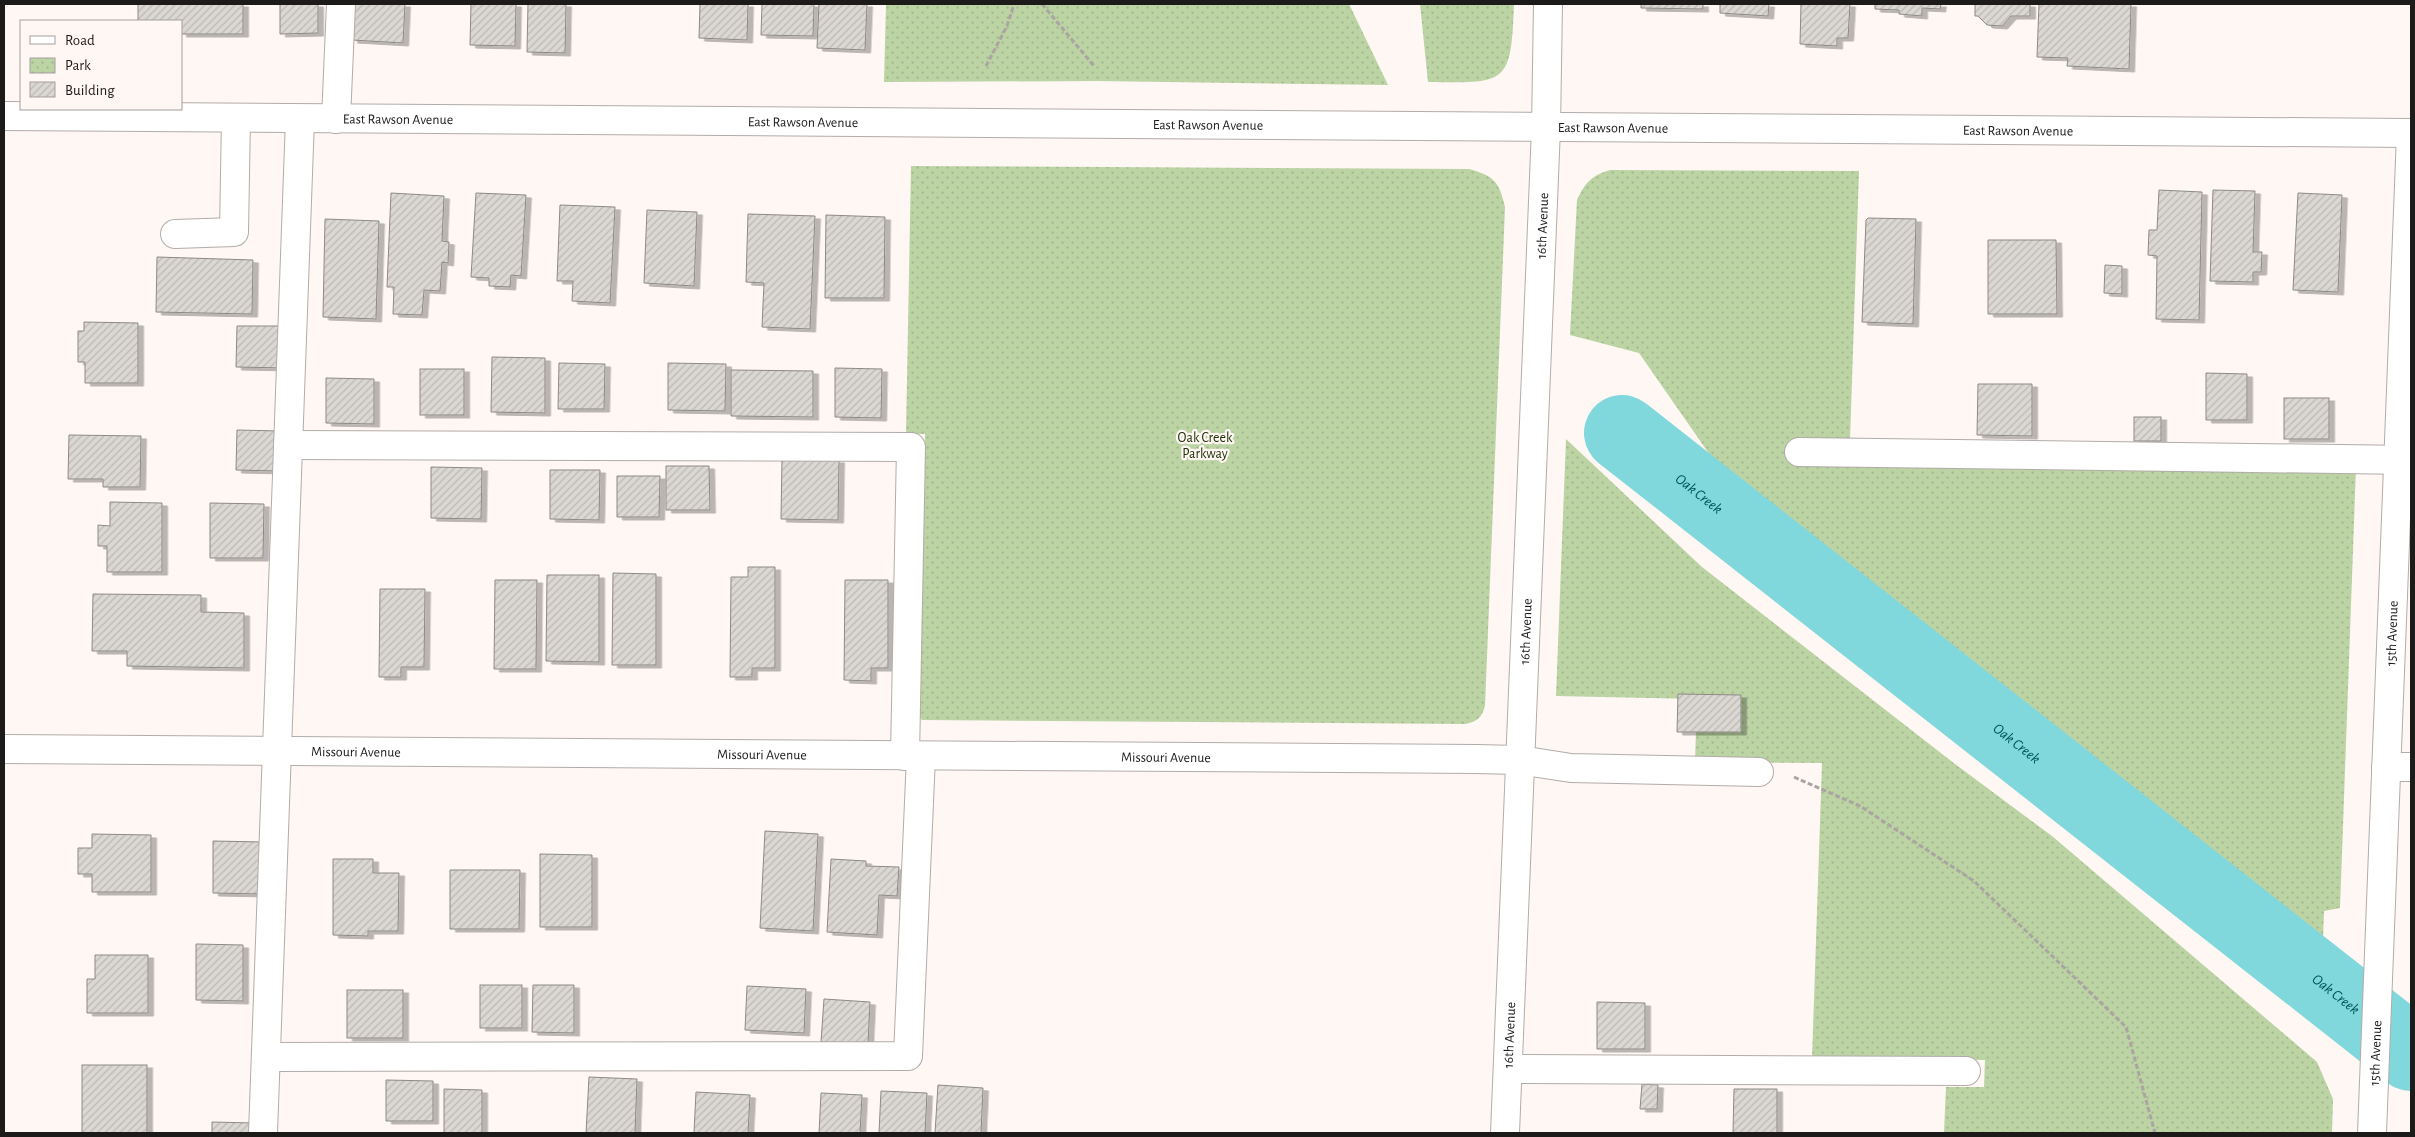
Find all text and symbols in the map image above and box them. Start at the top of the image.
legend [20,20,182,110]
text: Road [65,33,95,48]
text: Park [65,58,91,73]
text: Building [65,83,115,98]
street label: East Rawson Avenue [343,112,453,127]
street label: East Rawson Avenue [748,115,858,130]
street label: East Rawson Avenue [1153,118,1263,133]
street label: East Rawson Avenue [1558,121,1668,136]
street label: East Rawson Avenue [1963,124,2073,139]
street label: 16th Avenue [1535,192,1551,259]
park label: Oak Creek Parkway [1178,431,1233,461]
water label: Oak Creek [1672,471,1725,517]
street label: 16th Avenue [1518,598,1535,665]
street label: 15th Avenue [2384,600,2401,666]
water label: Oak Creek [1990,721,2043,767]
street label: Missouri Avenue [311,745,401,760]
street label: Missouri Avenue [717,748,807,762]
street label: Missouri Avenue [1121,751,1211,765]
water label: Oak Creek [2309,971,2362,1017]
street label: 16th Avenue [1502,1002,1518,1069]
street label: 15th Avenue [2368,1020,2384,1086]

